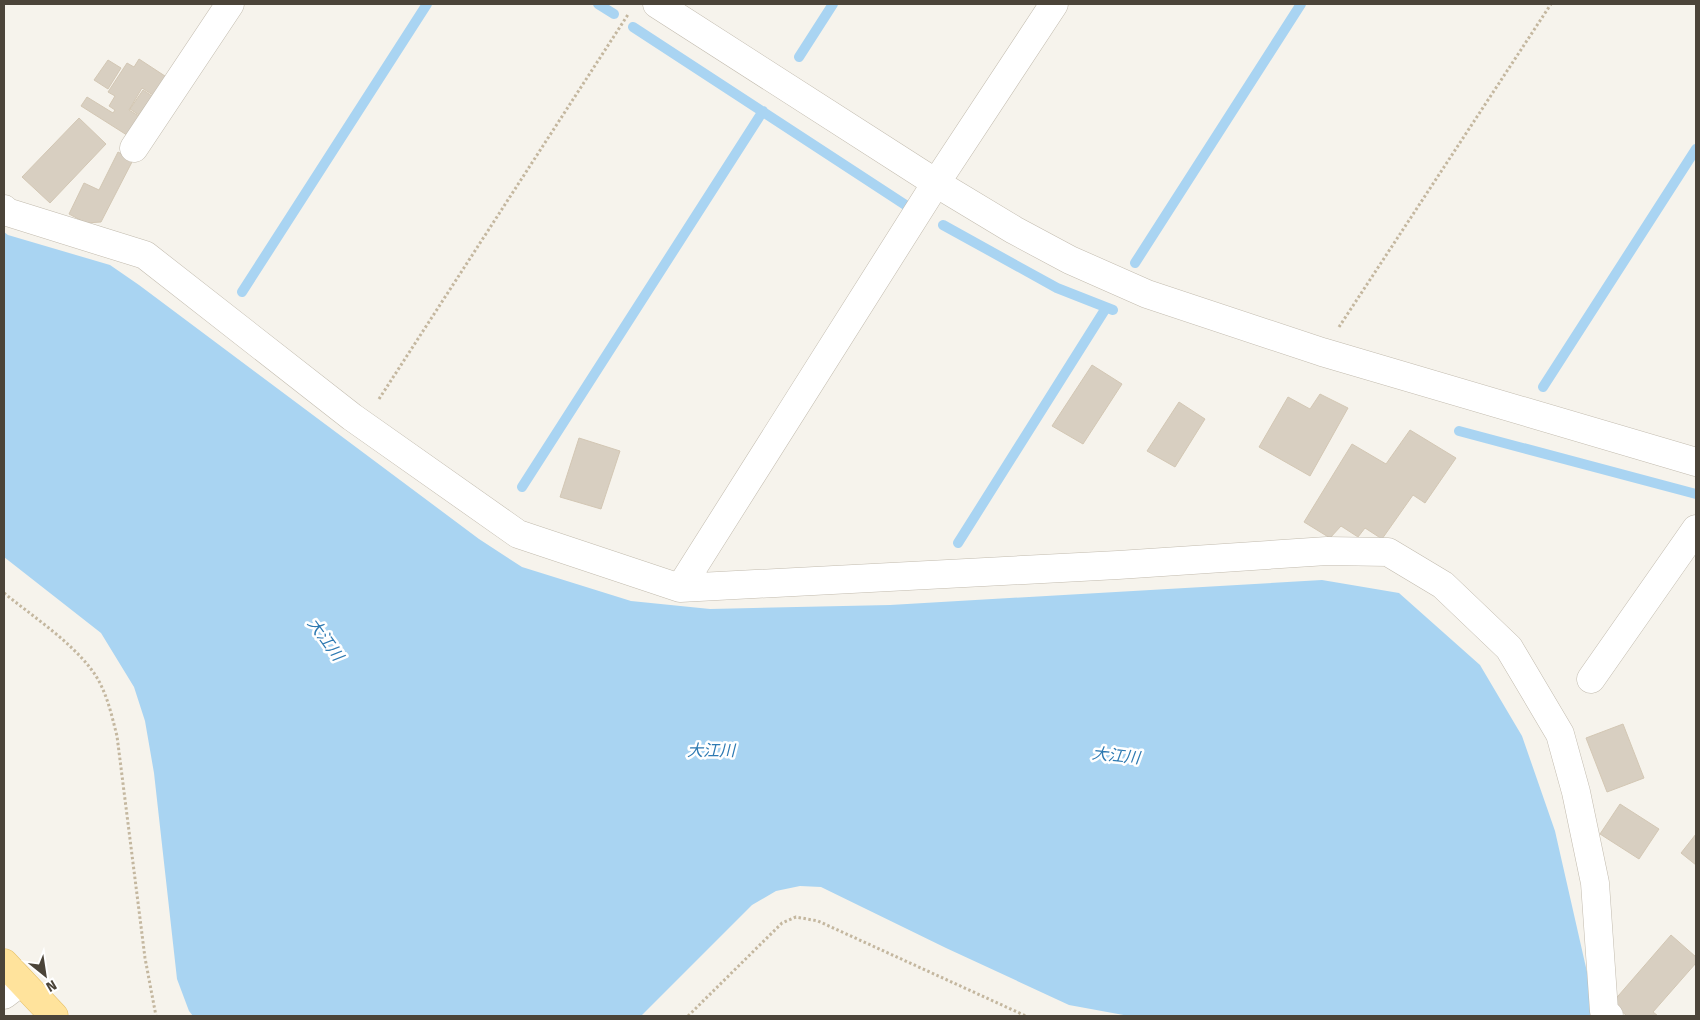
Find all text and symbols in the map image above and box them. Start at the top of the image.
water label: 大江川 [304,614,349,666]
water label: 大江川 [687,741,737,760]
water label: 大江川 [1091,744,1143,768]
north arrow [20,950,70,1000]
text: N [43,976,60,996]

